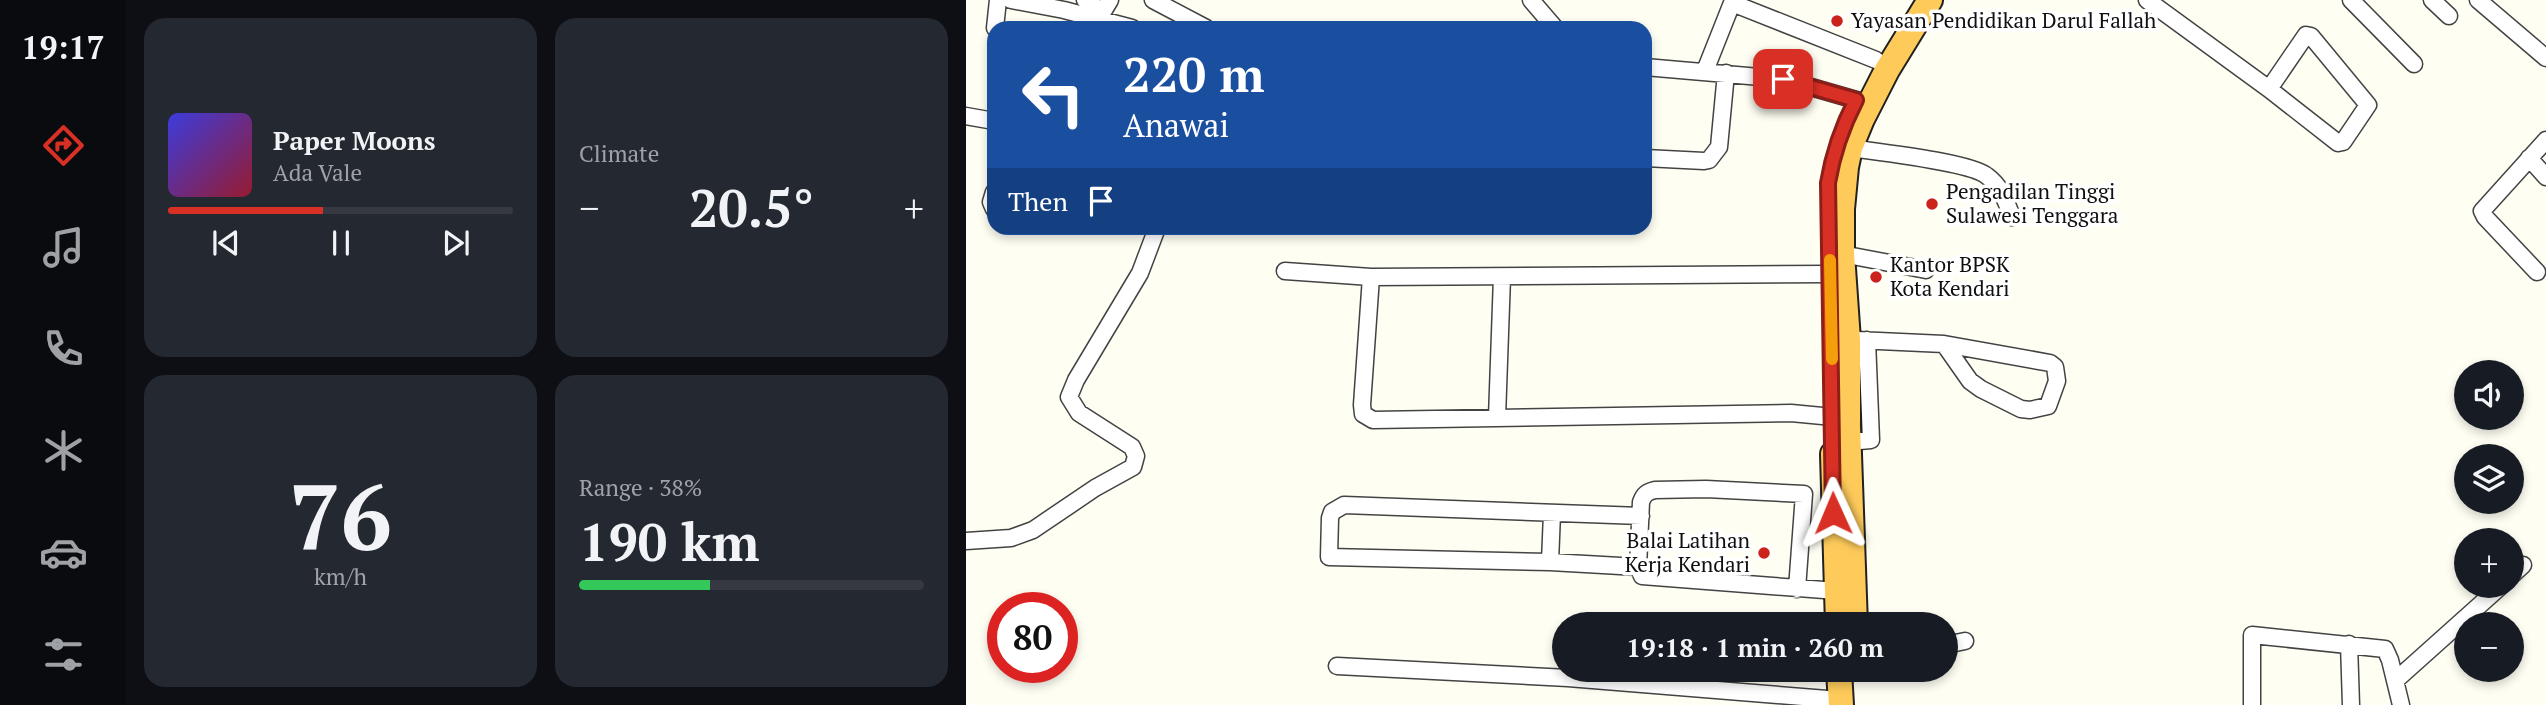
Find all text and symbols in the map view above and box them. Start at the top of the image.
place label: Yayasan Pendidikan Darul Fallah [1851,6,2156,34]
marker: Yayasan Pendidikan Darul Fallah [1829,13,1845,29]
text: 19:17 [21,26,105,68]
text: 220 m [1123,41,1265,106]
icon: left [1008,49,1099,140]
pin [1753,49,1813,109]
icon: arrive [1764,60,1802,98]
text: Anawai [1123,104,1229,146]
icon: directions [39,121,88,170]
text: Paper Moons [273,123,436,157]
text: Climate [579,138,659,169]
text: Ada Vale [273,157,362,188]
text: 20.5° [689,173,814,242]
place label: Pengadilan Tinggi Sulawesi Tenggara [1946,177,2119,229]
icon: arrive [1082,182,1120,220]
text: − [579,183,599,233]
text: + [904,183,924,233]
text: Then [1008,184,1068,218]
marker: Pengadilan Tinggi Sulawesi Tenggara [1924,196,1940,212]
icon: music [39,223,88,272]
icon: previous [207,224,245,262]
icon: pause [322,224,360,262]
icon: next [437,224,475,262]
place label: Kantor BPSK Kota Kendari [1890,250,2010,302]
marker: Kantor BPSK Kota Kendari [1868,269,1884,285]
icon: phone [39,324,88,373]
map controls [2454,360,2524,682]
button: sound [2454,360,2524,430]
icon: climate [39,426,88,475]
button: layers [2454,444,2524,514]
text: 76 [289,455,392,576]
text: Range · 38% [579,472,702,503]
position arrow [1796,476,1870,550]
text: 190 km [579,507,760,576]
place label: Balai Latihan Kerja Kendari [1625,526,1751,578]
icon: car [39,528,88,577]
button: + [2454,528,2524,598]
marker: Balai Latihan Kerja Kendari [1756,545,1772,561]
text: km/h [314,561,367,592]
speed limit sign: 80 [987,592,1078,683]
button: − [2454,612,2524,682]
icon: filters [39,630,88,679]
text: 19:18 · 1 min · 260 m [1626,630,1884,664]

